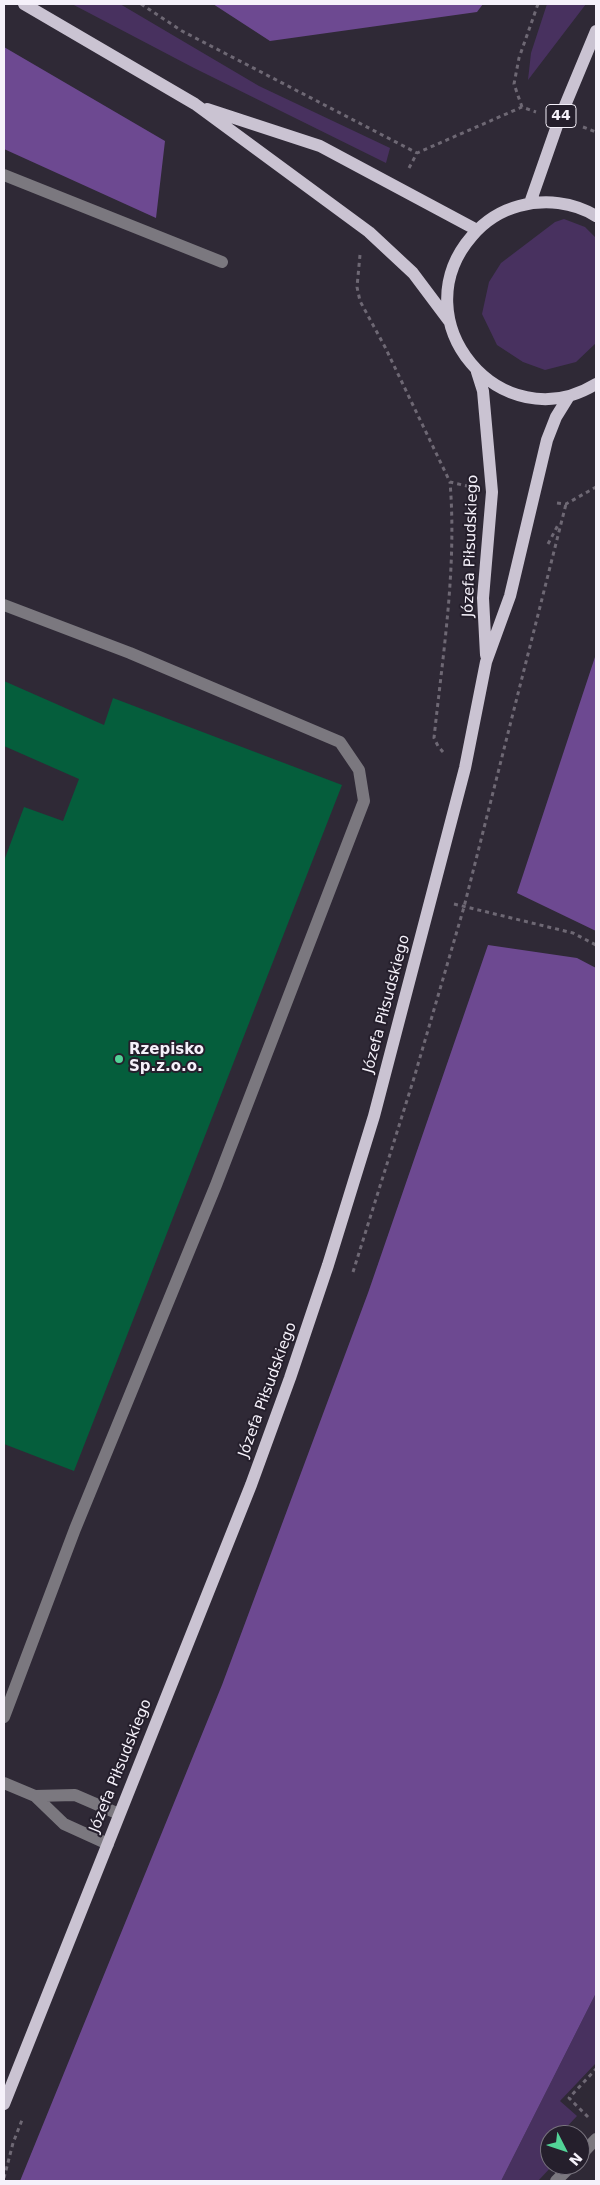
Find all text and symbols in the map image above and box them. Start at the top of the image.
road number: 44 [546,104,576,128]
street label: Józefa Piłsudskiego [460,474,482,618]
street label: Józefa Piłsudskiego [360,933,414,1075]
place label: Rzepisko Sp.z.o.o. [129,1041,204,1076]
marker: Rzepisko Sp.z.o.o. [113,1053,125,1065]
street label: Józefa Piłsudskiego [235,1320,301,1460]
street label: Józefa Piłsudskiego [86,1697,156,1835]
north arrow [540,2125,590,2175]
text: N [566,2150,585,2169]

